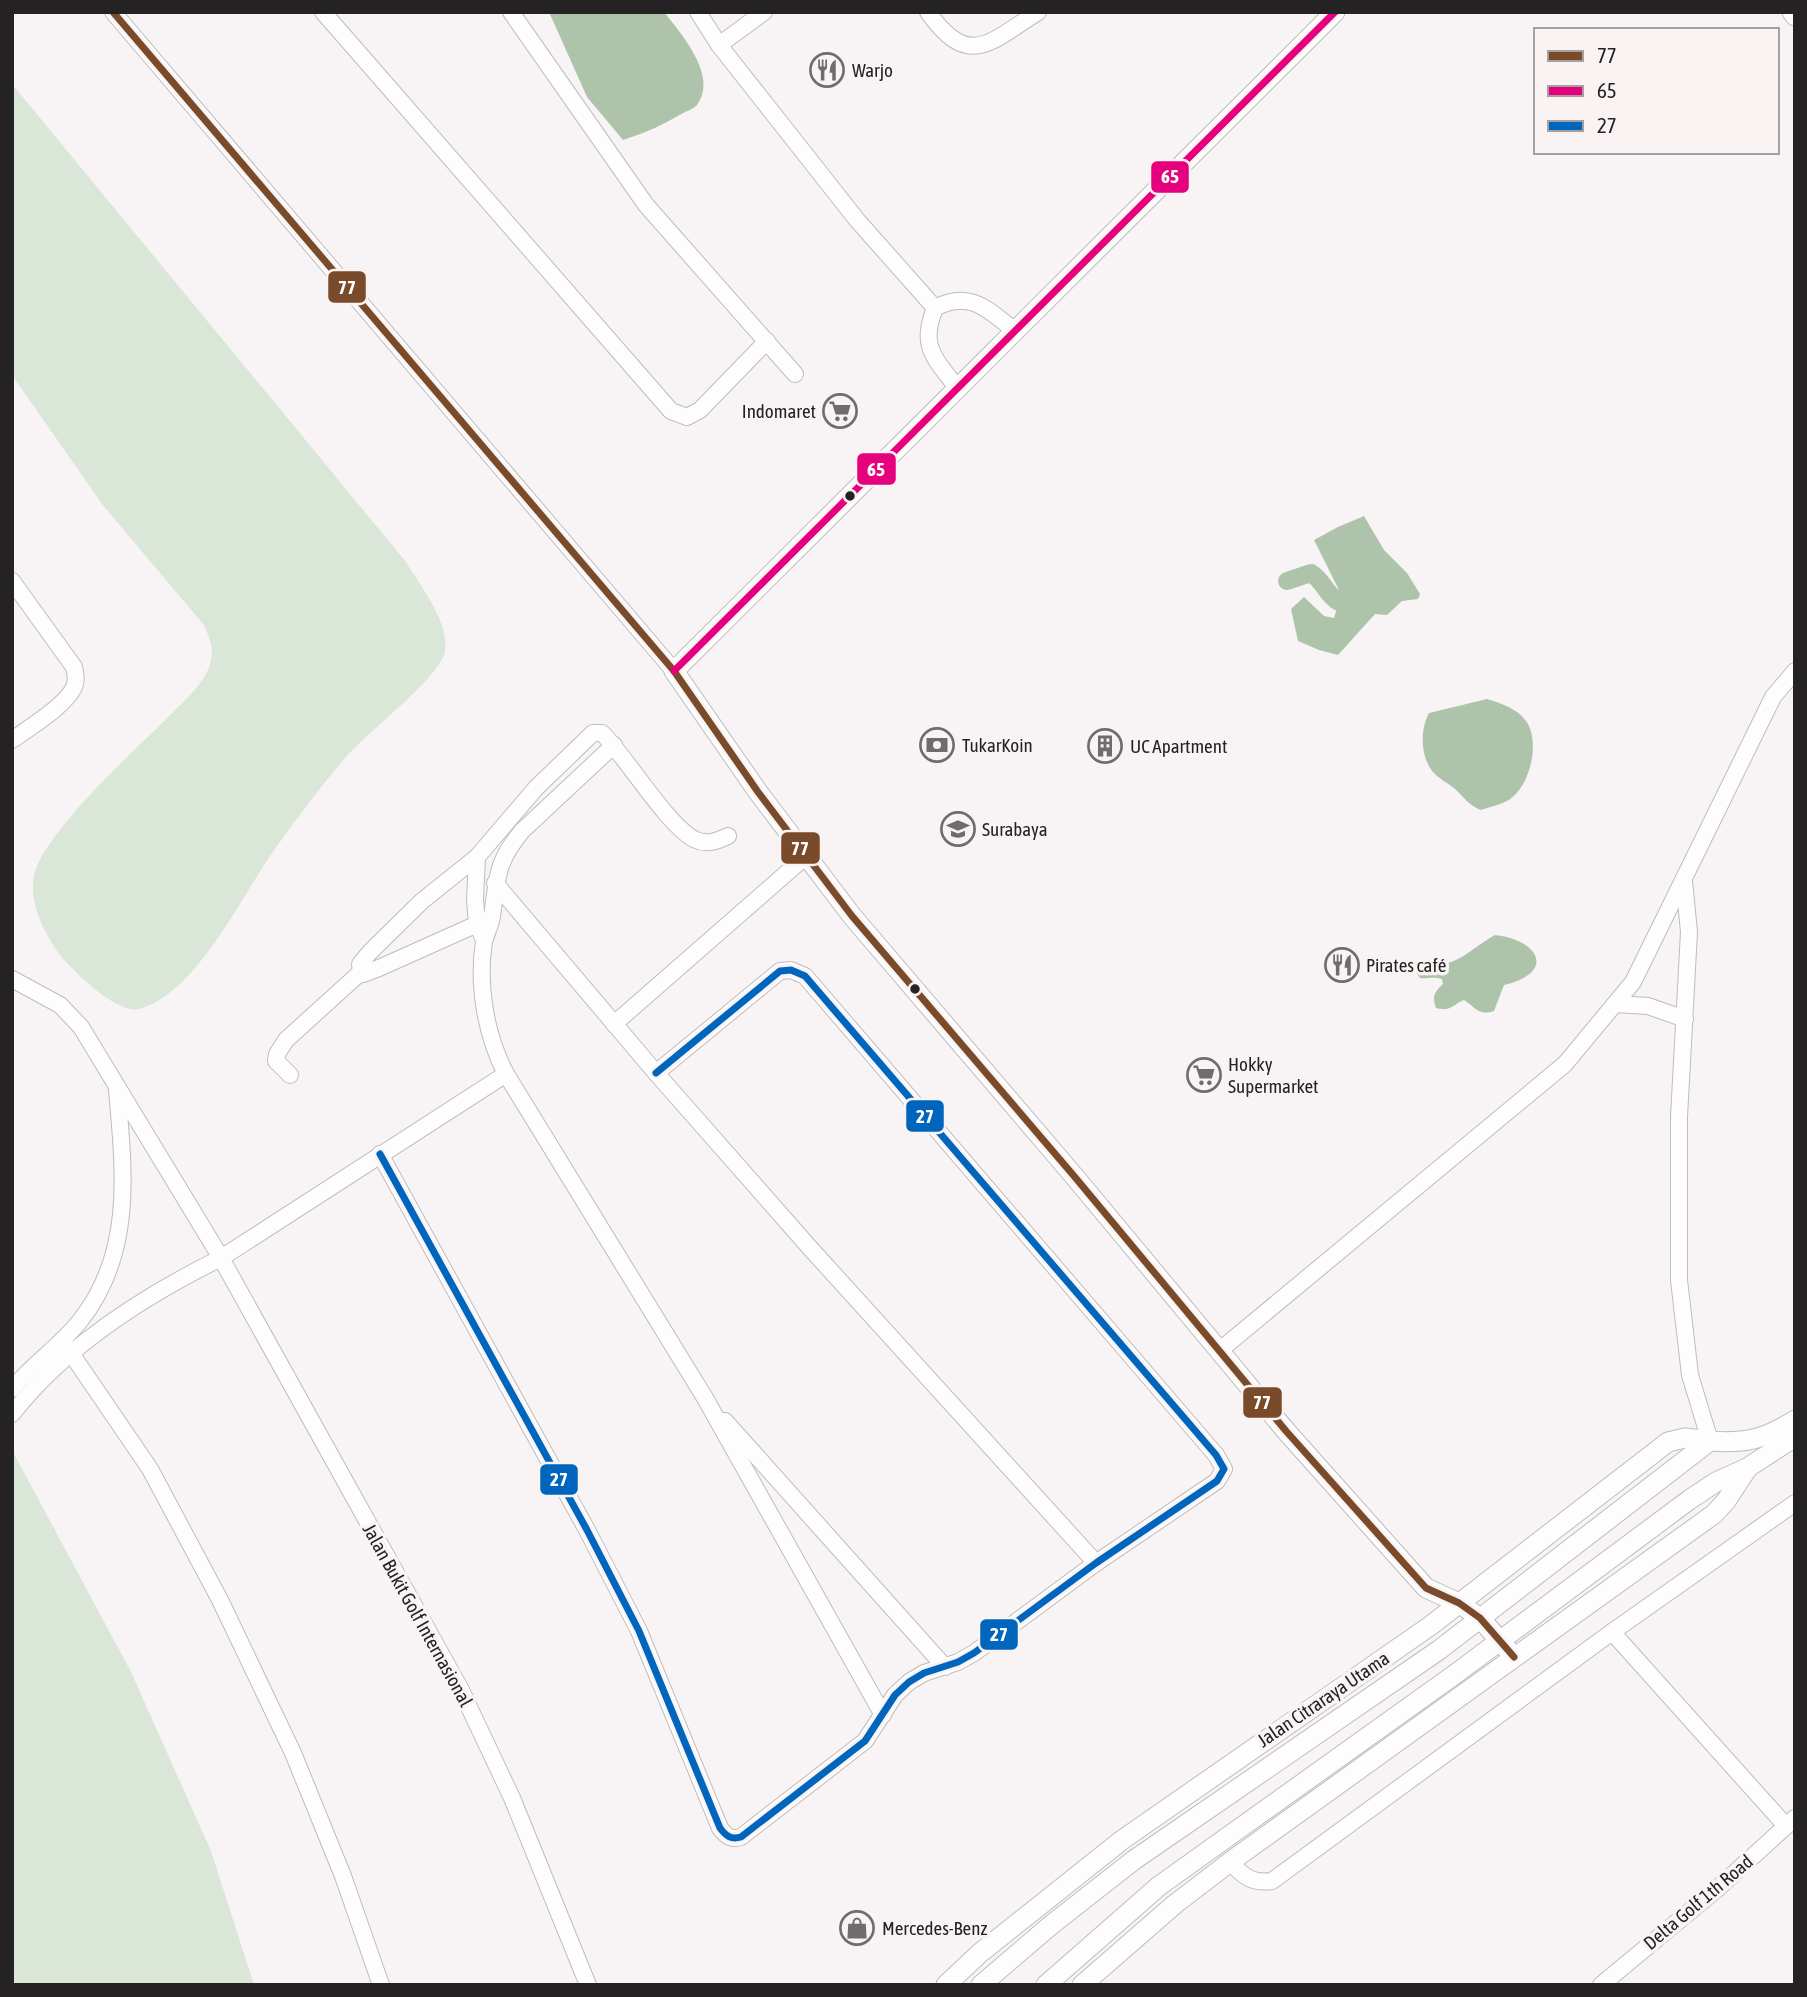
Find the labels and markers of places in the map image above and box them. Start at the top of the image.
restaurant icon: Warjo [808,51,846,89]
place label: Warjo [852,59,893,81]
supermarket icon: Indomaret [821,392,859,430]
place label: Indomaret [742,400,816,422]
unlabelled marker [843,489,857,503]
bank icon: TukarKoin [918,726,956,764]
building icon: UC Apartment [1086,727,1124,765]
place label: TukarKoin [962,734,1033,756]
place label: UC Apartment [1130,735,1227,757]
school or university icon: Surabaya [939,810,977,848]
place label: Surabaya [982,818,1048,840]
restaurant icon: Pirates café [1323,946,1361,984]
place label: Pirates café [1366,954,1446,976]
unlabelled marker [908,982,922,996]
place label: Hokky Supermarket [1228,1053,1319,1097]
supermarket icon: Hokky Supermarket [1185,1056,1223,1094]
shop icon: Mercedes-Benz [838,1909,876,1947]
place label: Mercedes-Benz [882,1917,987,1939]

